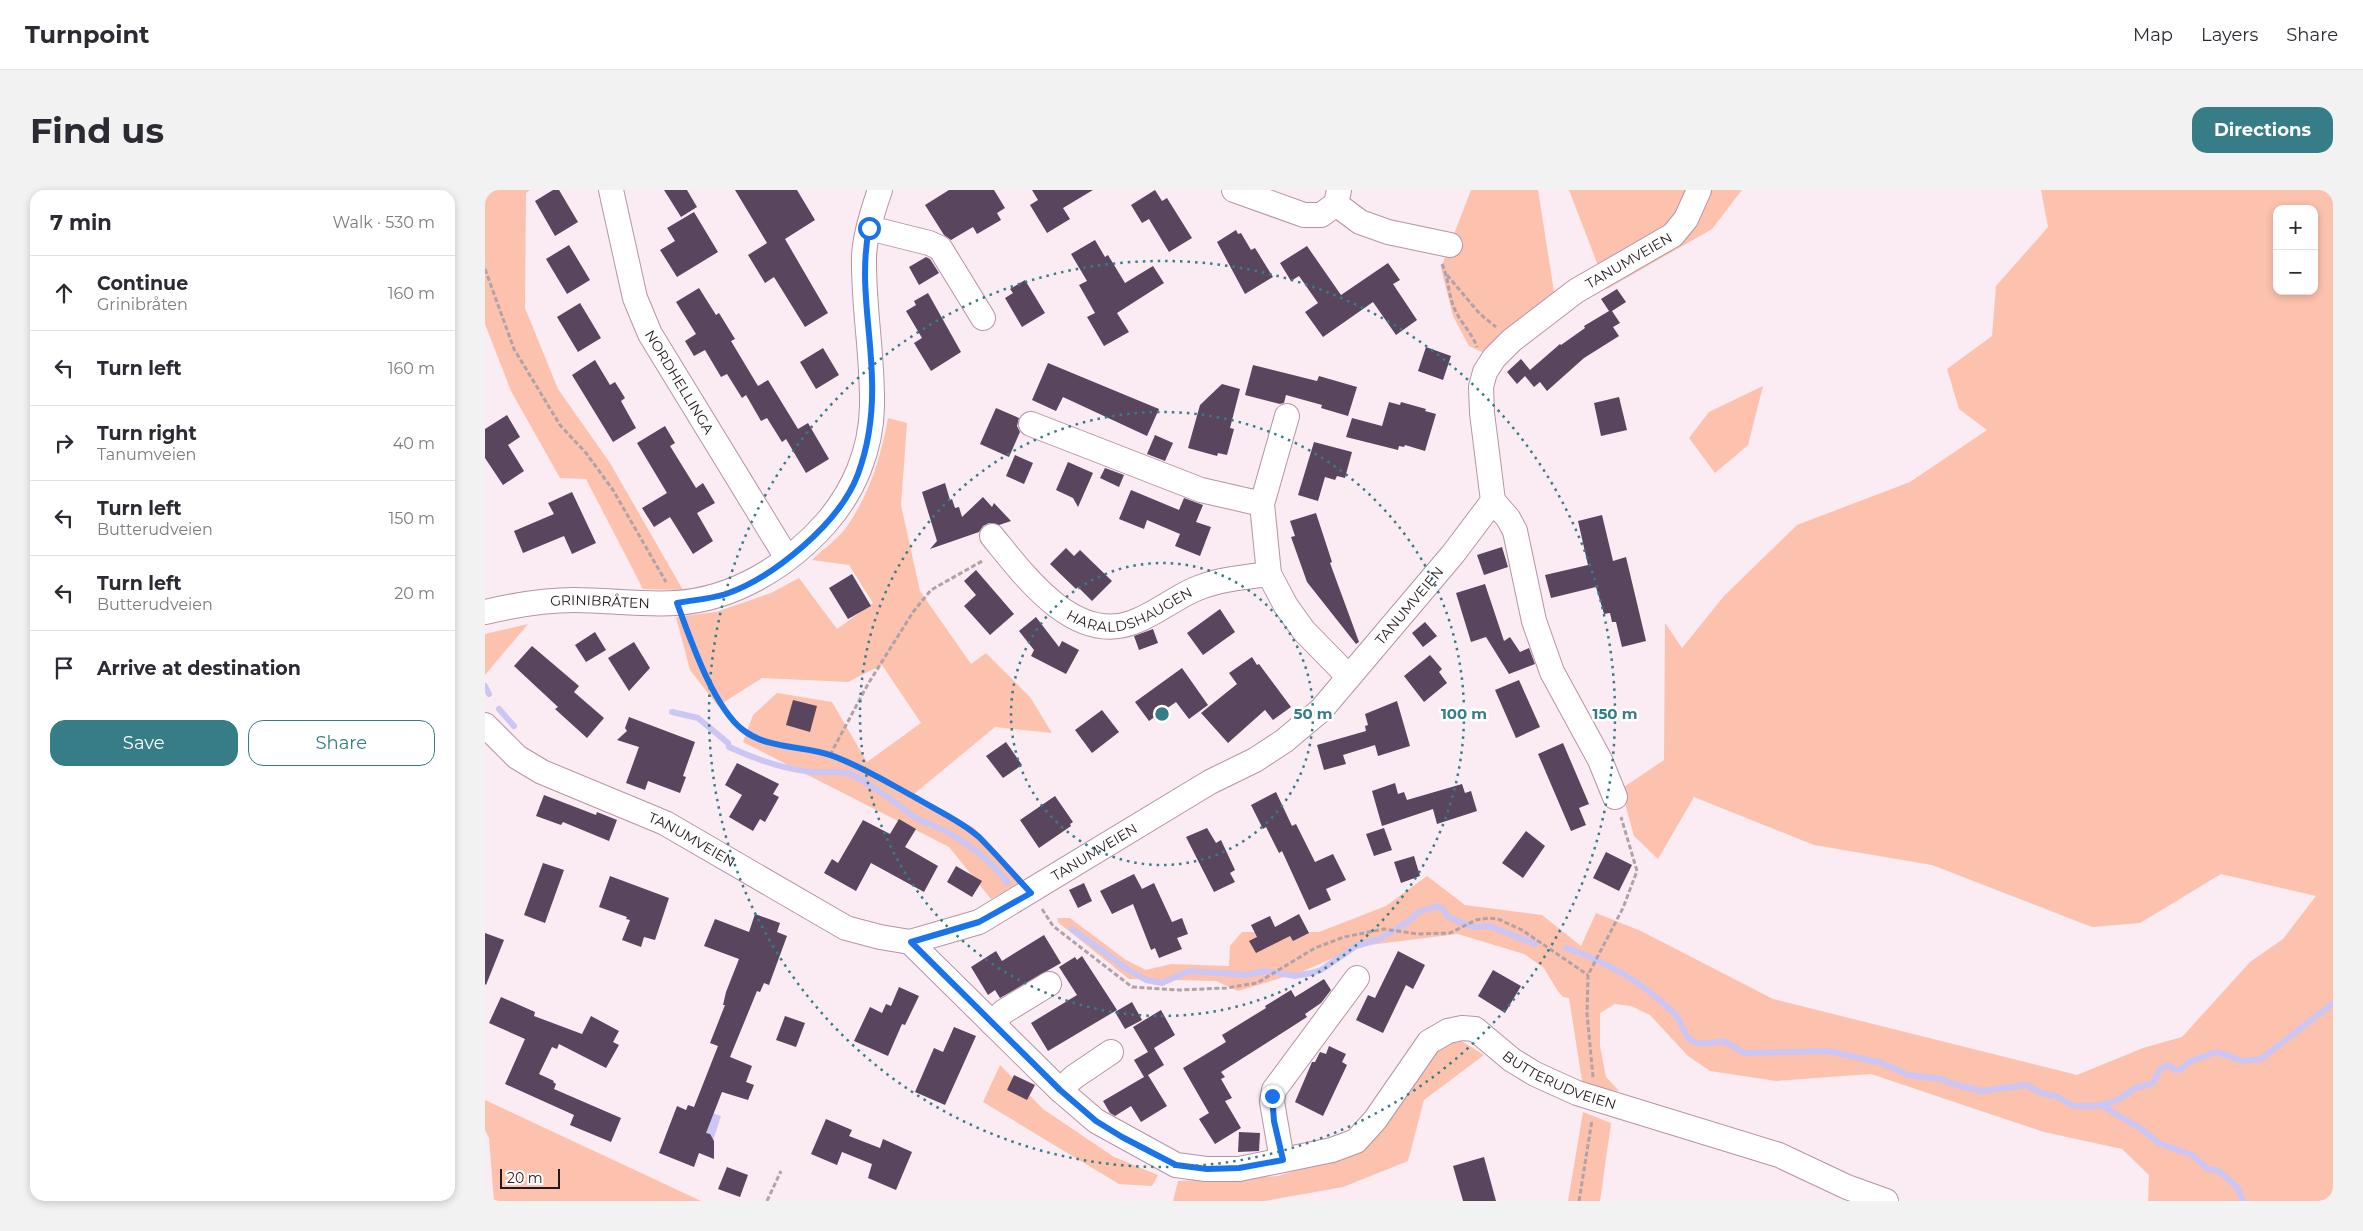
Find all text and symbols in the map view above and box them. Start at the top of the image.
text: Turnpoint [25,20,149,49]
text: Map [2133,24,2173,46]
text: Layers [2201,24,2258,46]
text: Share [2286,24,2338,46]
button: Directions [2192,107,2333,153]
text: Find us [30,109,164,152]
map controls [2273,205,2318,295]
button: + [2273,205,2318,250]
text: 7 min [50,210,112,235]
text: Walk · 530 m [333,213,435,232]
route start [858,217,881,240]
street label: TANUMVEIEN [1582,228,1675,293]
button: − [2273,250,2318,295]
text: Continue [97,272,188,295]
icon: ahead [50,279,78,307]
text: 160 m [388,284,435,303]
text: Grinibråten [97,295,188,314]
street label: NORDHELLINGA [641,327,719,438]
icon: left [50,354,78,382]
text: Turn left [97,357,182,380]
text: 160 m [388,359,435,378]
text: Turn right [97,422,197,445]
icon: right [50,429,78,457]
text: 40 m [393,434,435,453]
text: Tanumveien [97,445,196,464]
text: Turn left [97,497,182,520]
icon: left [50,504,78,532]
text: 150 m [388,509,435,528]
text: Butterudveien [97,520,213,539]
street label: TANUMVEIEN [1371,563,1448,649]
text: Turn left [97,572,182,595]
icon: left [50,579,78,607]
street label: HARALDSHAUGEN [1064,583,1195,636]
text: 20 m [394,584,435,603]
street label: GRINIBRÅTEN [549,591,650,612]
text: Butterudveien [97,595,213,614]
icon: arrive [50,654,78,682]
text: Arrive at destination [97,657,301,680]
text: 50 m [1293,704,1333,723]
text: 100 m [1441,704,1487,723]
text: 150 m [1593,704,1637,723]
centre of rings [1153,705,1171,723]
button: Save [50,720,238,766]
button: Share [248,720,435,766]
street label: TANUMVEIEN [646,808,739,871]
street label: TANUMVEIEN [1048,819,1140,885]
street label: BUTTERUDVEIEN [1499,1047,1618,1114]
route end [1261,1085,1284,1108]
scale bar [500,1166,560,1189]
text: 20 m [507,1169,543,1187]

